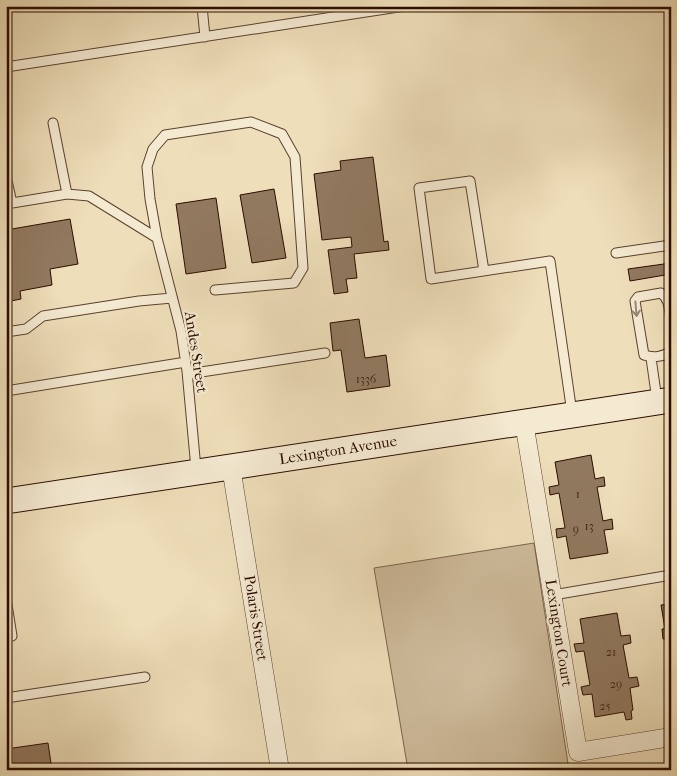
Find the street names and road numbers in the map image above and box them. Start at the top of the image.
street label: Andes Street [181,309,211,395]
street label: Lexington Avenue [278,432,399,468]
street label: Polaris Street [240,574,272,663]
street label: Lexington Court [542,578,576,689]

